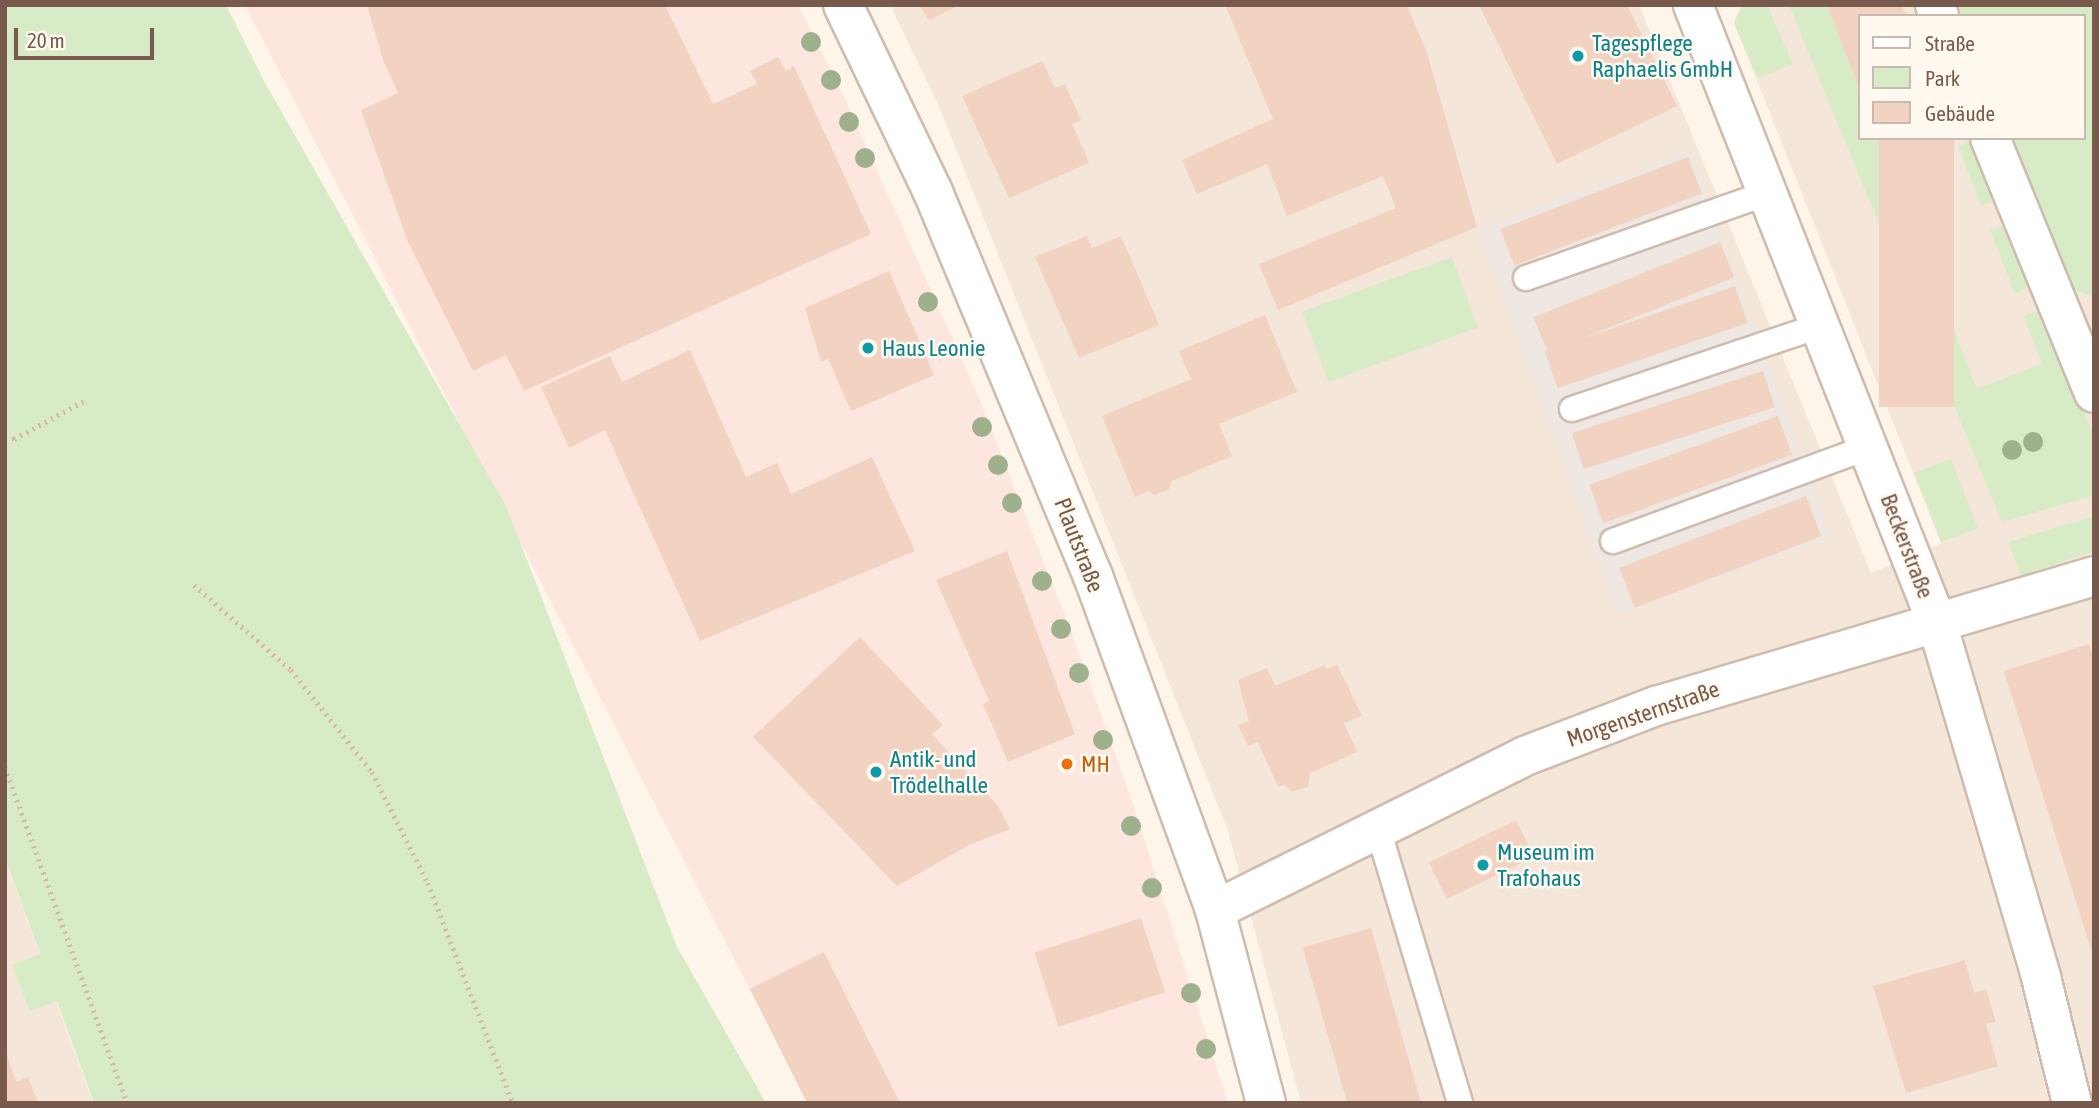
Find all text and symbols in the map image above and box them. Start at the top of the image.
scale bar [18,14,158,58]
legend [1857,14,2085,140]
text: 20 m [27,28,65,52]
place label: Tagespflege Raphaelis GmbH [1592,29,1733,83]
text: Straße [1925,31,1975,55]
marker: Tagespflege Raphaelis GmbH [1570,48,1586,64]
text: Park [1925,66,1960,90]
text: Gebäude [1925,101,1995,125]
place label: Haus Leonie [882,334,985,362]
marker: Haus Leonie [860,340,876,356]
street label: Beckerstraße [1874,490,1940,602]
street label: Plautstraße [1048,494,1110,596]
street label: Morgensternstraße [1563,675,1723,753]
place label: Antik- und Trödelhalle [890,745,988,799]
place label: MH [1081,750,1110,778]
marker: MH [1059,756,1075,772]
marker: Antik- und Trödelhalle [868,764,884,780]
place label: Museum im Trafohaus [1497,838,1595,892]
marker: Museum im Trafohaus [1475,857,1491,873]

